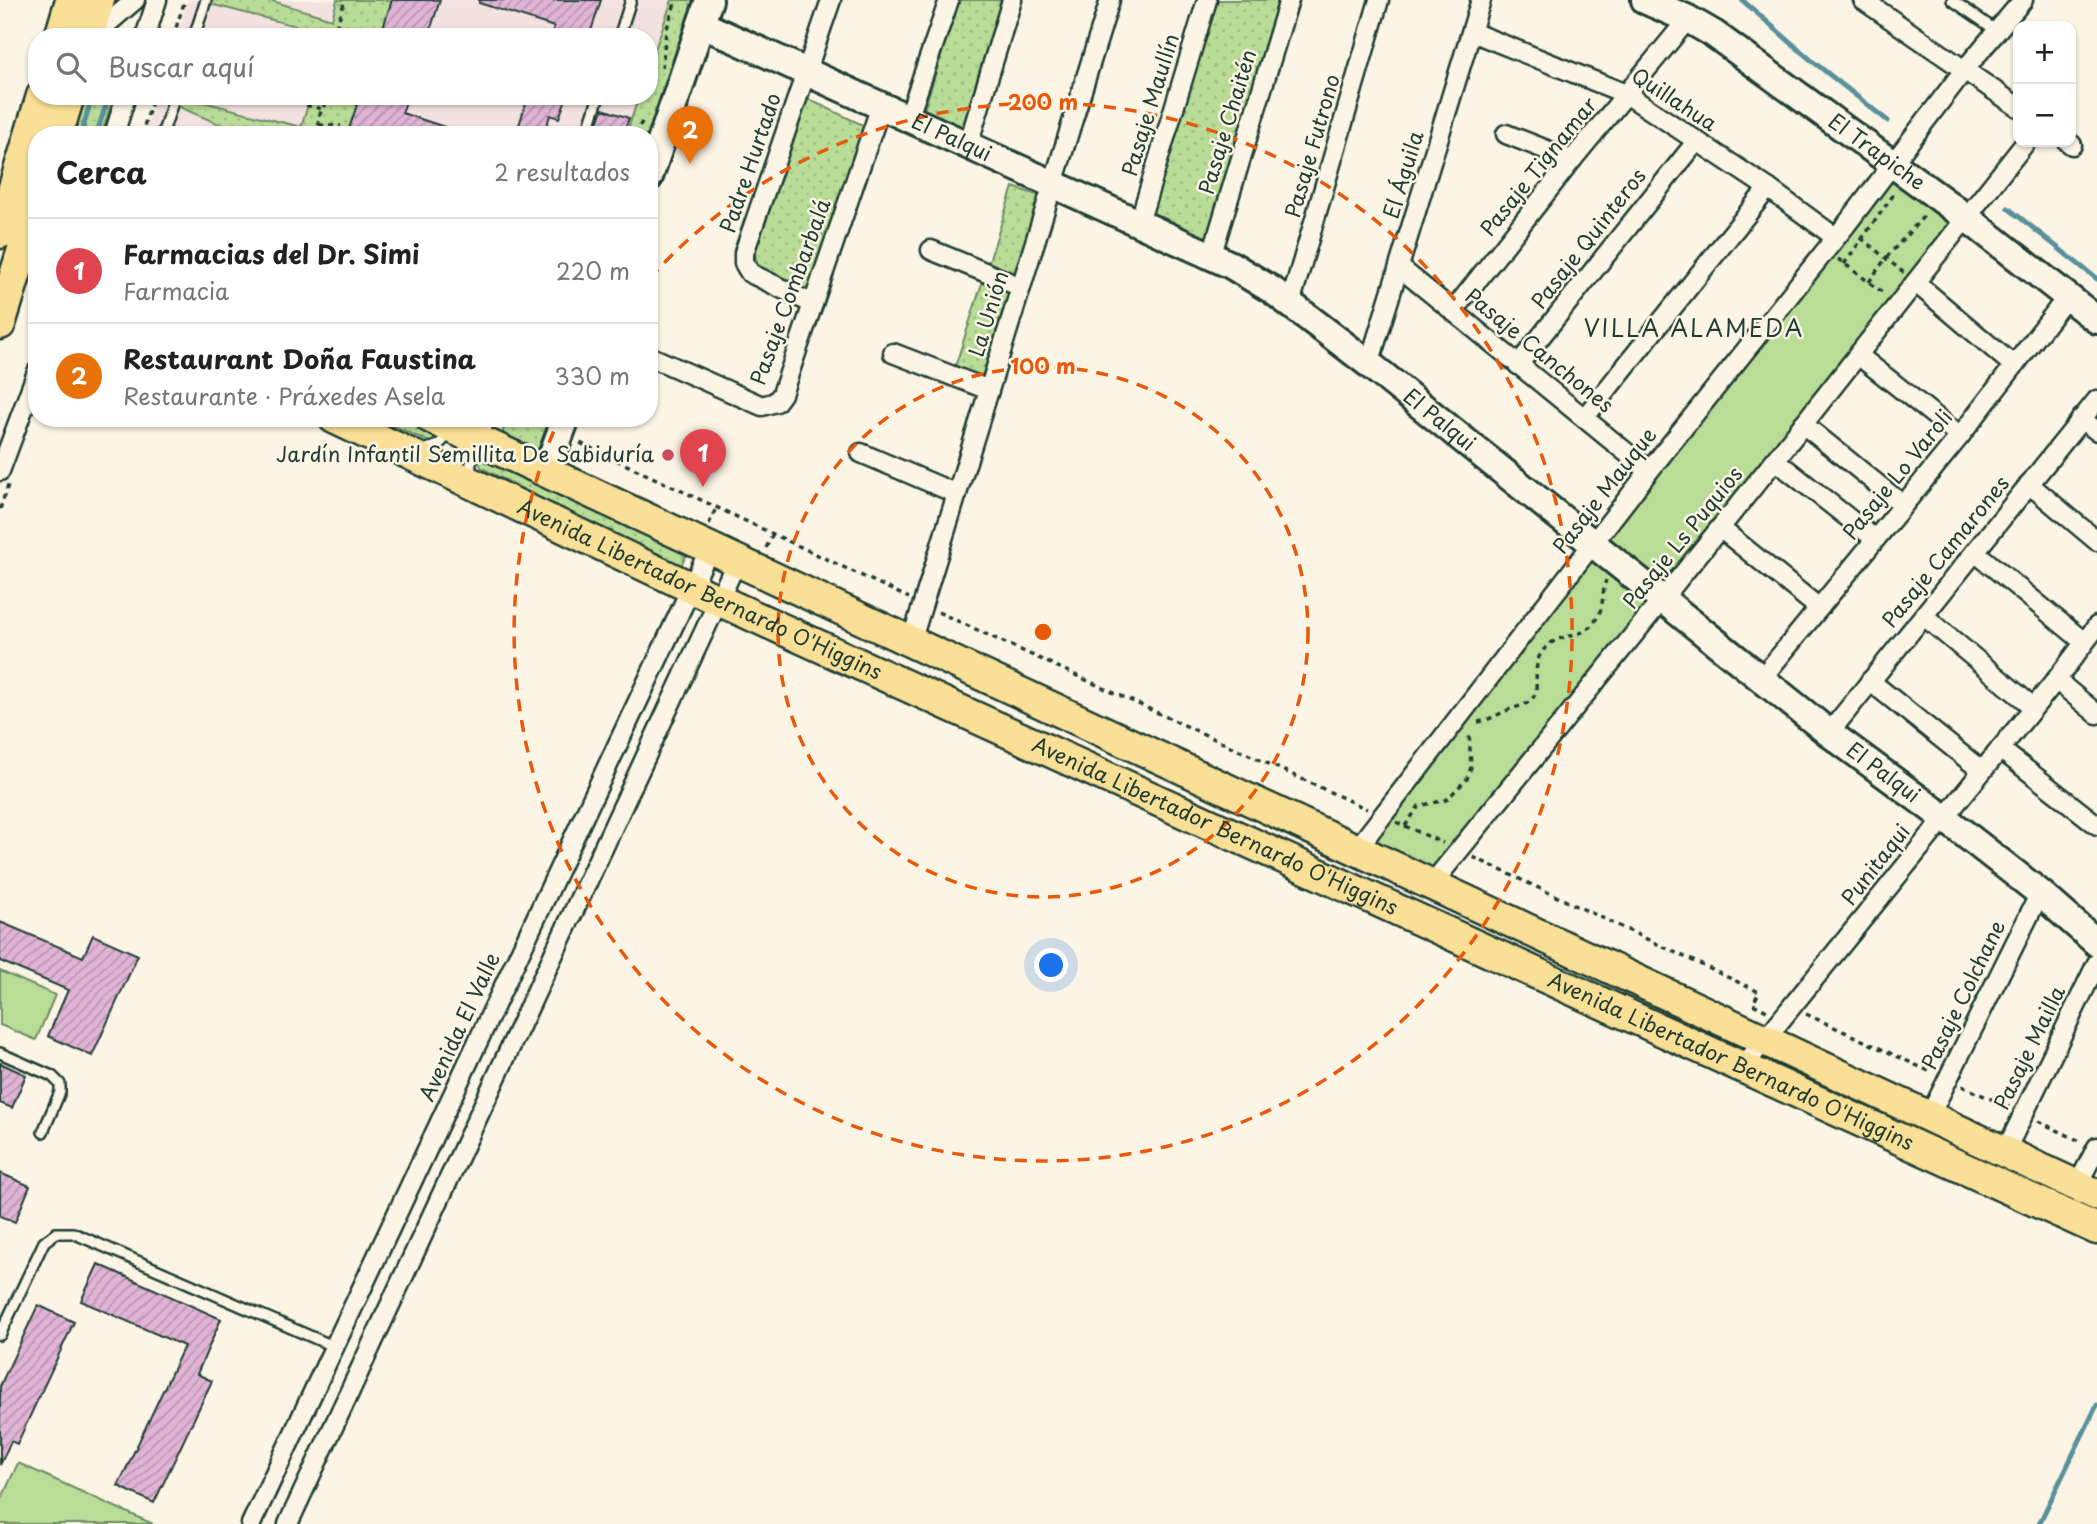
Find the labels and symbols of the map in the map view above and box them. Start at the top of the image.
street label: Pasaje Maullín [1112,29,1186,180]
street label: Pasaje Chaitén [1189,45,1263,198]
street label: Quillahua [1626,59,1724,138]
street label: Pasaje Futrono [1275,70,1347,221]
text: 200 m [1008,85,1078,117]
street label: Padre Hurtado [710,88,788,236]
street label: Pasaje Tignamar [1471,89,1604,242]
street label: El Palqui [907,104,998,168]
street label: El Trapiche [1822,104,1933,197]
pin: 2 [667,106,713,164]
street label: El Águila [1374,126,1431,222]
street label: Pasaje Quinteros [1522,161,1653,315]
street label: Pasaje Combarbalá [741,193,838,389]
street label: La Unión [959,266,1015,360]
street label: Pasaje Canchones [1459,279,1621,419]
district label: VILLA ALAMEDA [1584,310,1804,345]
text: 100 m [1010,349,1076,381]
street label: El Palqui [1397,379,1484,458]
street label: Pasaje Lo Varoli [1834,402,1959,546]
street label: Pasaje Mauque [1544,420,1663,560]
pin: 1 [680,429,726,487]
place label: Jardín Infantil Semillita De Sabiduría [276,437,655,469]
marker: Jardín Infantil Semillita De Sabiduría [660,447,676,463]
street label: Pasaje Ls Puquios [1614,458,1749,615]
street label: Pasaje Camarones [1873,468,2016,634]
street label: Avenida Libertador Bernardo O'Higgins [513,489,888,687]
centre of rings [1031,620,1055,644]
street label: Avenida Libertador Bernardo O'Higgins [1028,727,1404,922]
street label: El Palqui [1840,733,1928,809]
street label: Punitaqui [1832,816,1917,911]
street label: Pasaje Colchane [1912,914,2012,1074]
street label: Avenida El Valle [410,946,507,1106]
your location [1034,948,1068,982]
street label: Avenida Libertador Bernardo O'Higgins [1543,963,1920,1157]
street label: Pasaje Mailla [1984,980,2072,1115]

